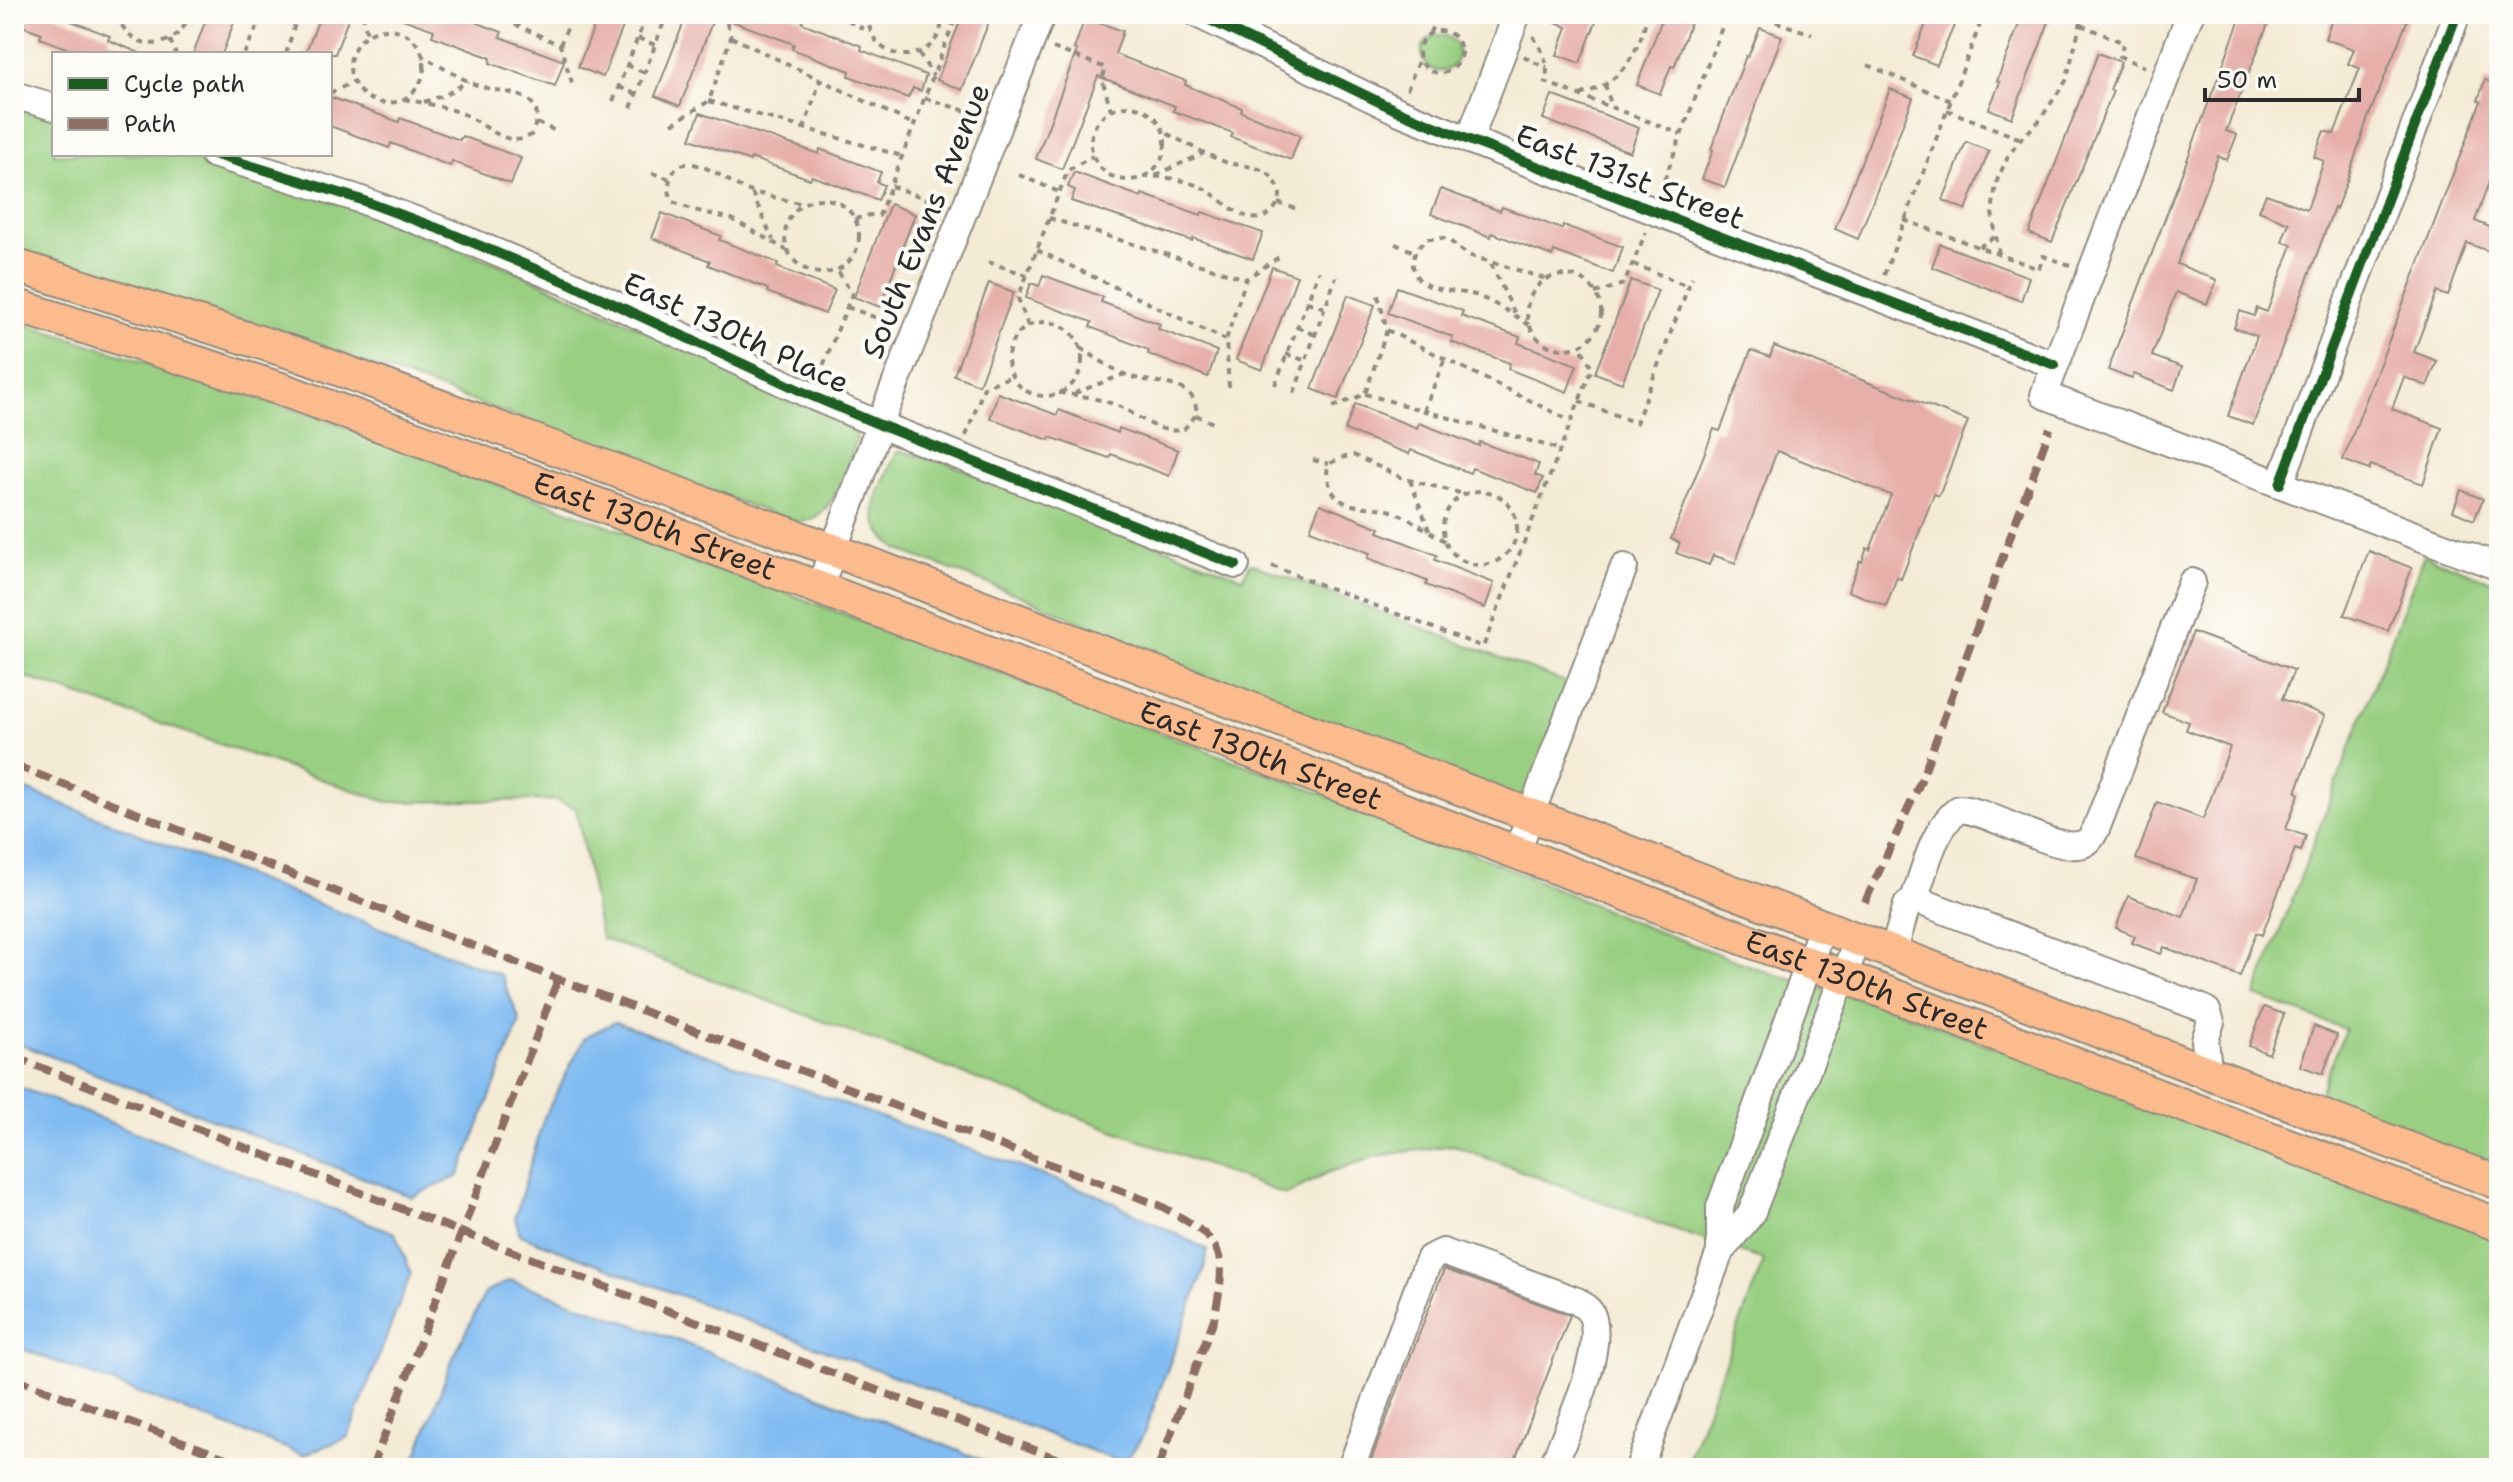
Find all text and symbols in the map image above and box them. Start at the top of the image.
legend [52,52,332,156]
scale bar [2205,52,2359,102]
text: 50 m [2217,64,2277,96]
text: Cycle path [124,68,245,100]
street label: South Evans Avenue [852,77,1000,365]
text: Path [124,108,176,140]
street label: East 131st Street [1510,114,1751,239]
street label: East 130th Place [617,262,856,403]
street label: East 130th Street [528,462,782,590]
street label: East 130th Street [1134,690,1388,820]
street label: East 130th Street [1740,920,1994,1049]

